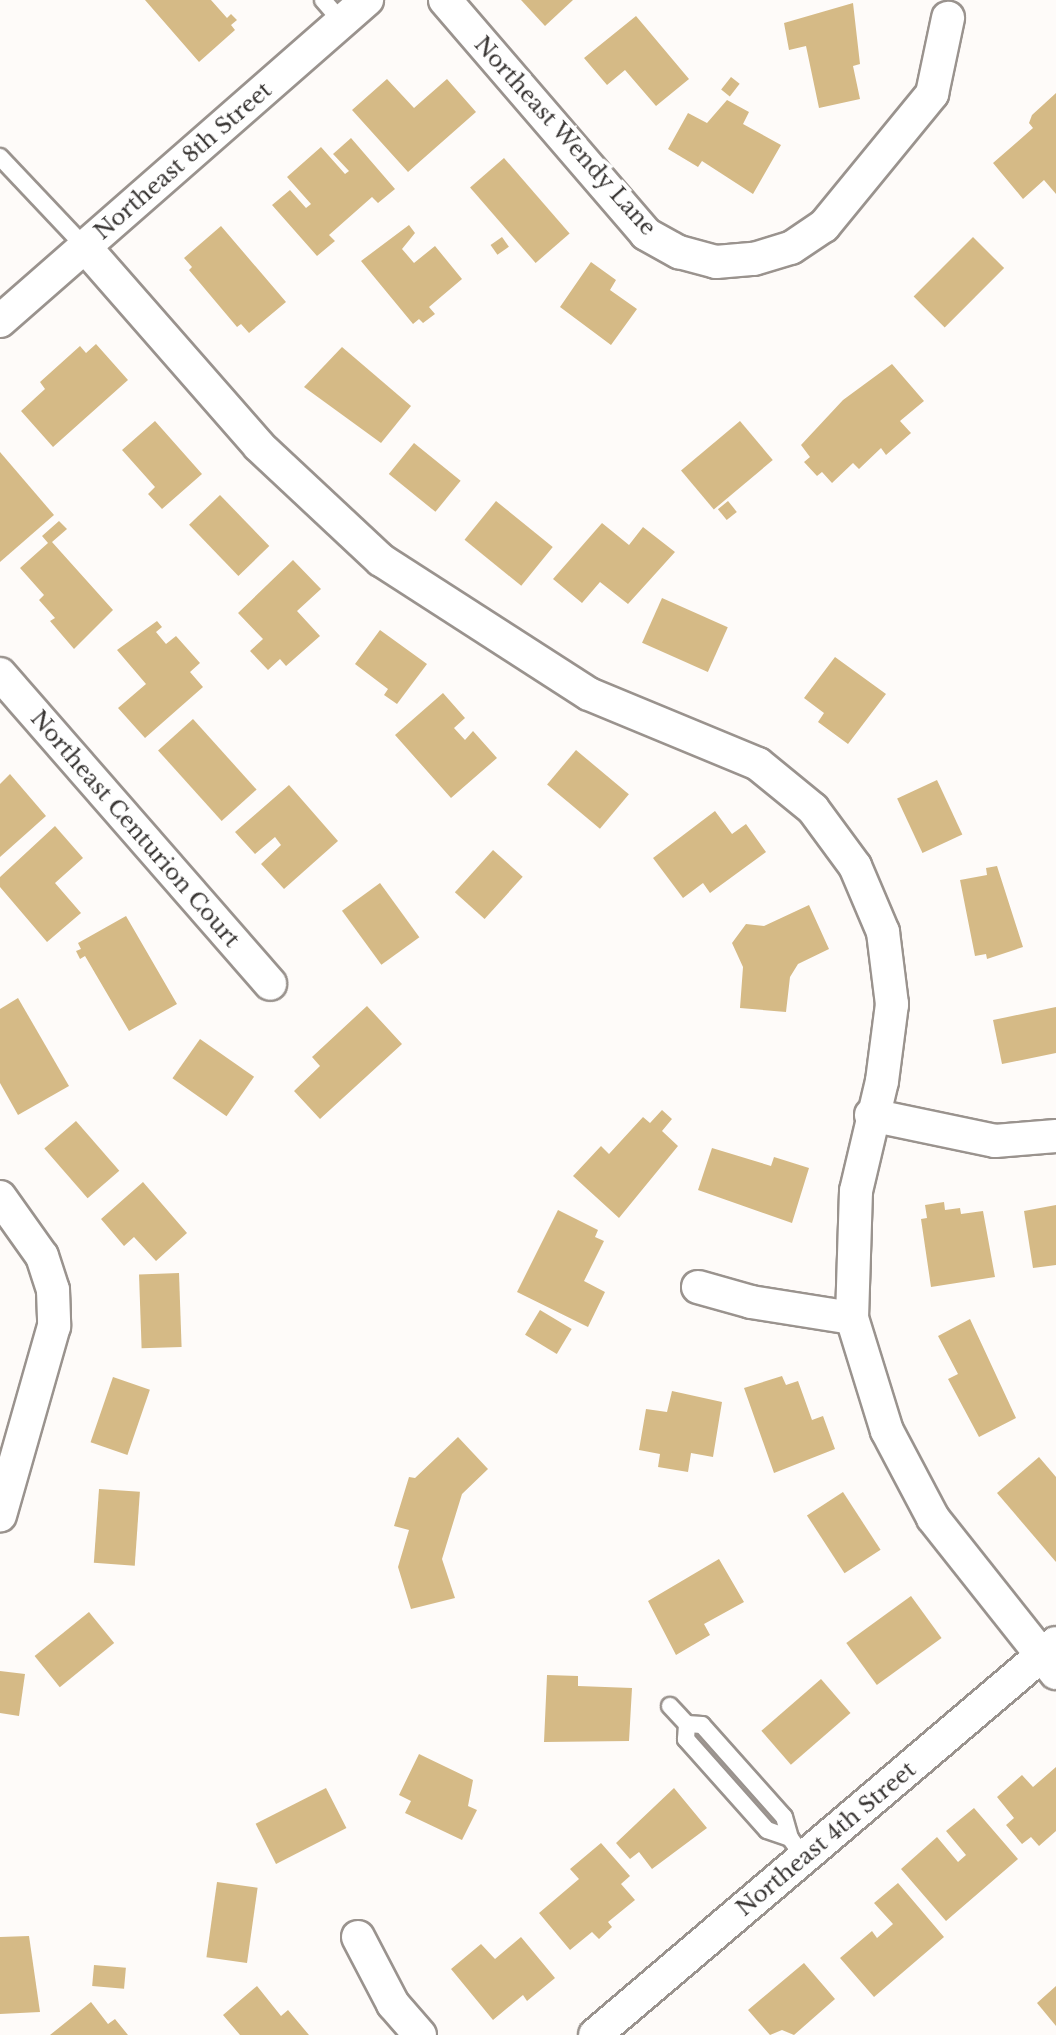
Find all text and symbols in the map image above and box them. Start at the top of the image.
street label: Northeast Wendy Lane [468,31,662,241]
street label: Northeast 8th Street [89,77,277,245]
street label: Northeast Centurion Court [25,705,245,953]
street label: Northeast 4th Street [731,1756,921,1922]

